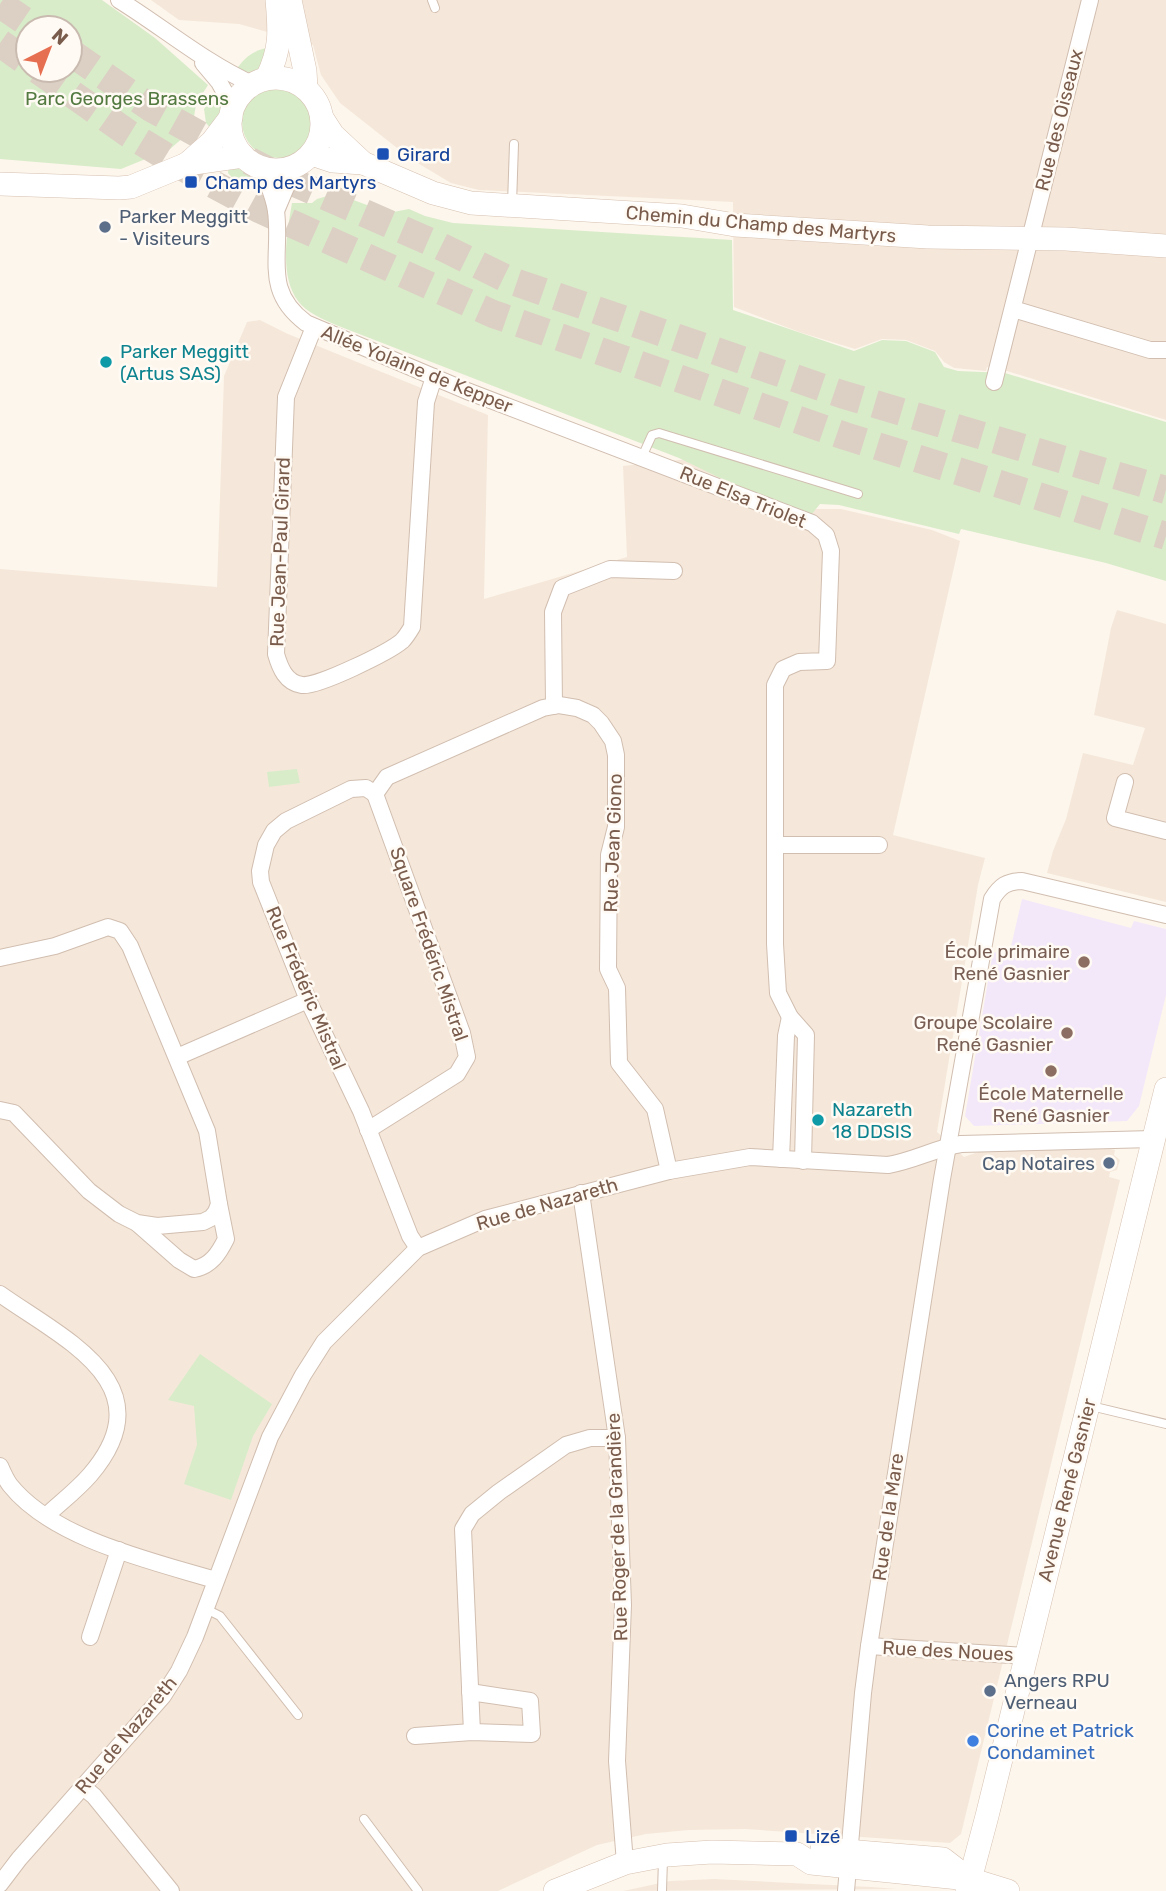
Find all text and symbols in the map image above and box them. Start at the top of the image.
north arrow [14,14,84,84]
text: N [47,24,73,50]
street label: Rue des Oiseaux [1030,47,1088,193]
park label: Parc Georges Brassens [25,87,229,110]
place label: Girard [397,143,450,166]
marker: Girard [375,146,391,162]
place label: Champ des Martyrs [205,171,377,194]
marker: Champ des Martyrs [183,174,199,190]
street label: Chemin du Champ des Martyrs [625,201,897,247]
place label: Parker Meggitt - Visiteurs [119,205,249,250]
marker: Parker Meggitt - Visiteurs [97,219,113,235]
street label: Allée Yolaine de Kepper [318,320,517,418]
place label: Parker Meggitt (Artus SAS) [120,340,250,385]
marker: Parker Meggitt (Artus SAS) [98,354,114,370]
street label: Rue Jean-Paul Girard [265,457,295,647]
street label: Rue Elsa Triolet [676,461,810,533]
street label: Rue Jean Giono [599,773,627,913]
street label: Square Frédéric Mistral [385,844,473,1044]
street label: Rue Frédéric Mistral [261,903,351,1073]
place label: École primaire René Gasnier [944,940,1071,985]
marker: École primaire René Gasnier [1076,954,1092,970]
place label: Groupe Scolaire René Gasnier [913,1011,1054,1056]
marker: Groupe Scolaire René Gasnier [1059,1025,1075,1041]
marker: École Maternelle René Gasnier [1043,1063,1059,1079]
place label: École Maternelle René Gasnier [978,1082,1124,1127]
place label: Nazareth 18 DDSIS [832,1098,912,1143]
marker: Nazareth 18 DDSIS [810,1112,826,1128]
place label: Cap Notaires [982,1152,1095,1175]
marker: Cap Notaires [1101,1155,1117,1171]
street label: Rue de Nazareth [474,1173,620,1235]
street label: Avenue René Gasnier [1033,1395,1101,1584]
street label: Rue Roger de la Grandière [602,1412,632,1642]
street label: Rue de la Mare [868,1452,908,1582]
street label: Rue des Noues [882,1636,1014,1666]
place label: Angers RPU Verneau [1004,1669,1110,1714]
street label: Rue de Nazareth [70,1672,182,1798]
marker: Angers RPU Verneau [982,1683,998,1699]
place label: Corine et Patrick Condaminet [987,1719,1134,1764]
marker: Corine et Patrick Condaminet [965,1733,981,1749]
place label: Lizé [805,1825,840,1848]
marker: Lizé [783,1828,799,1844]

